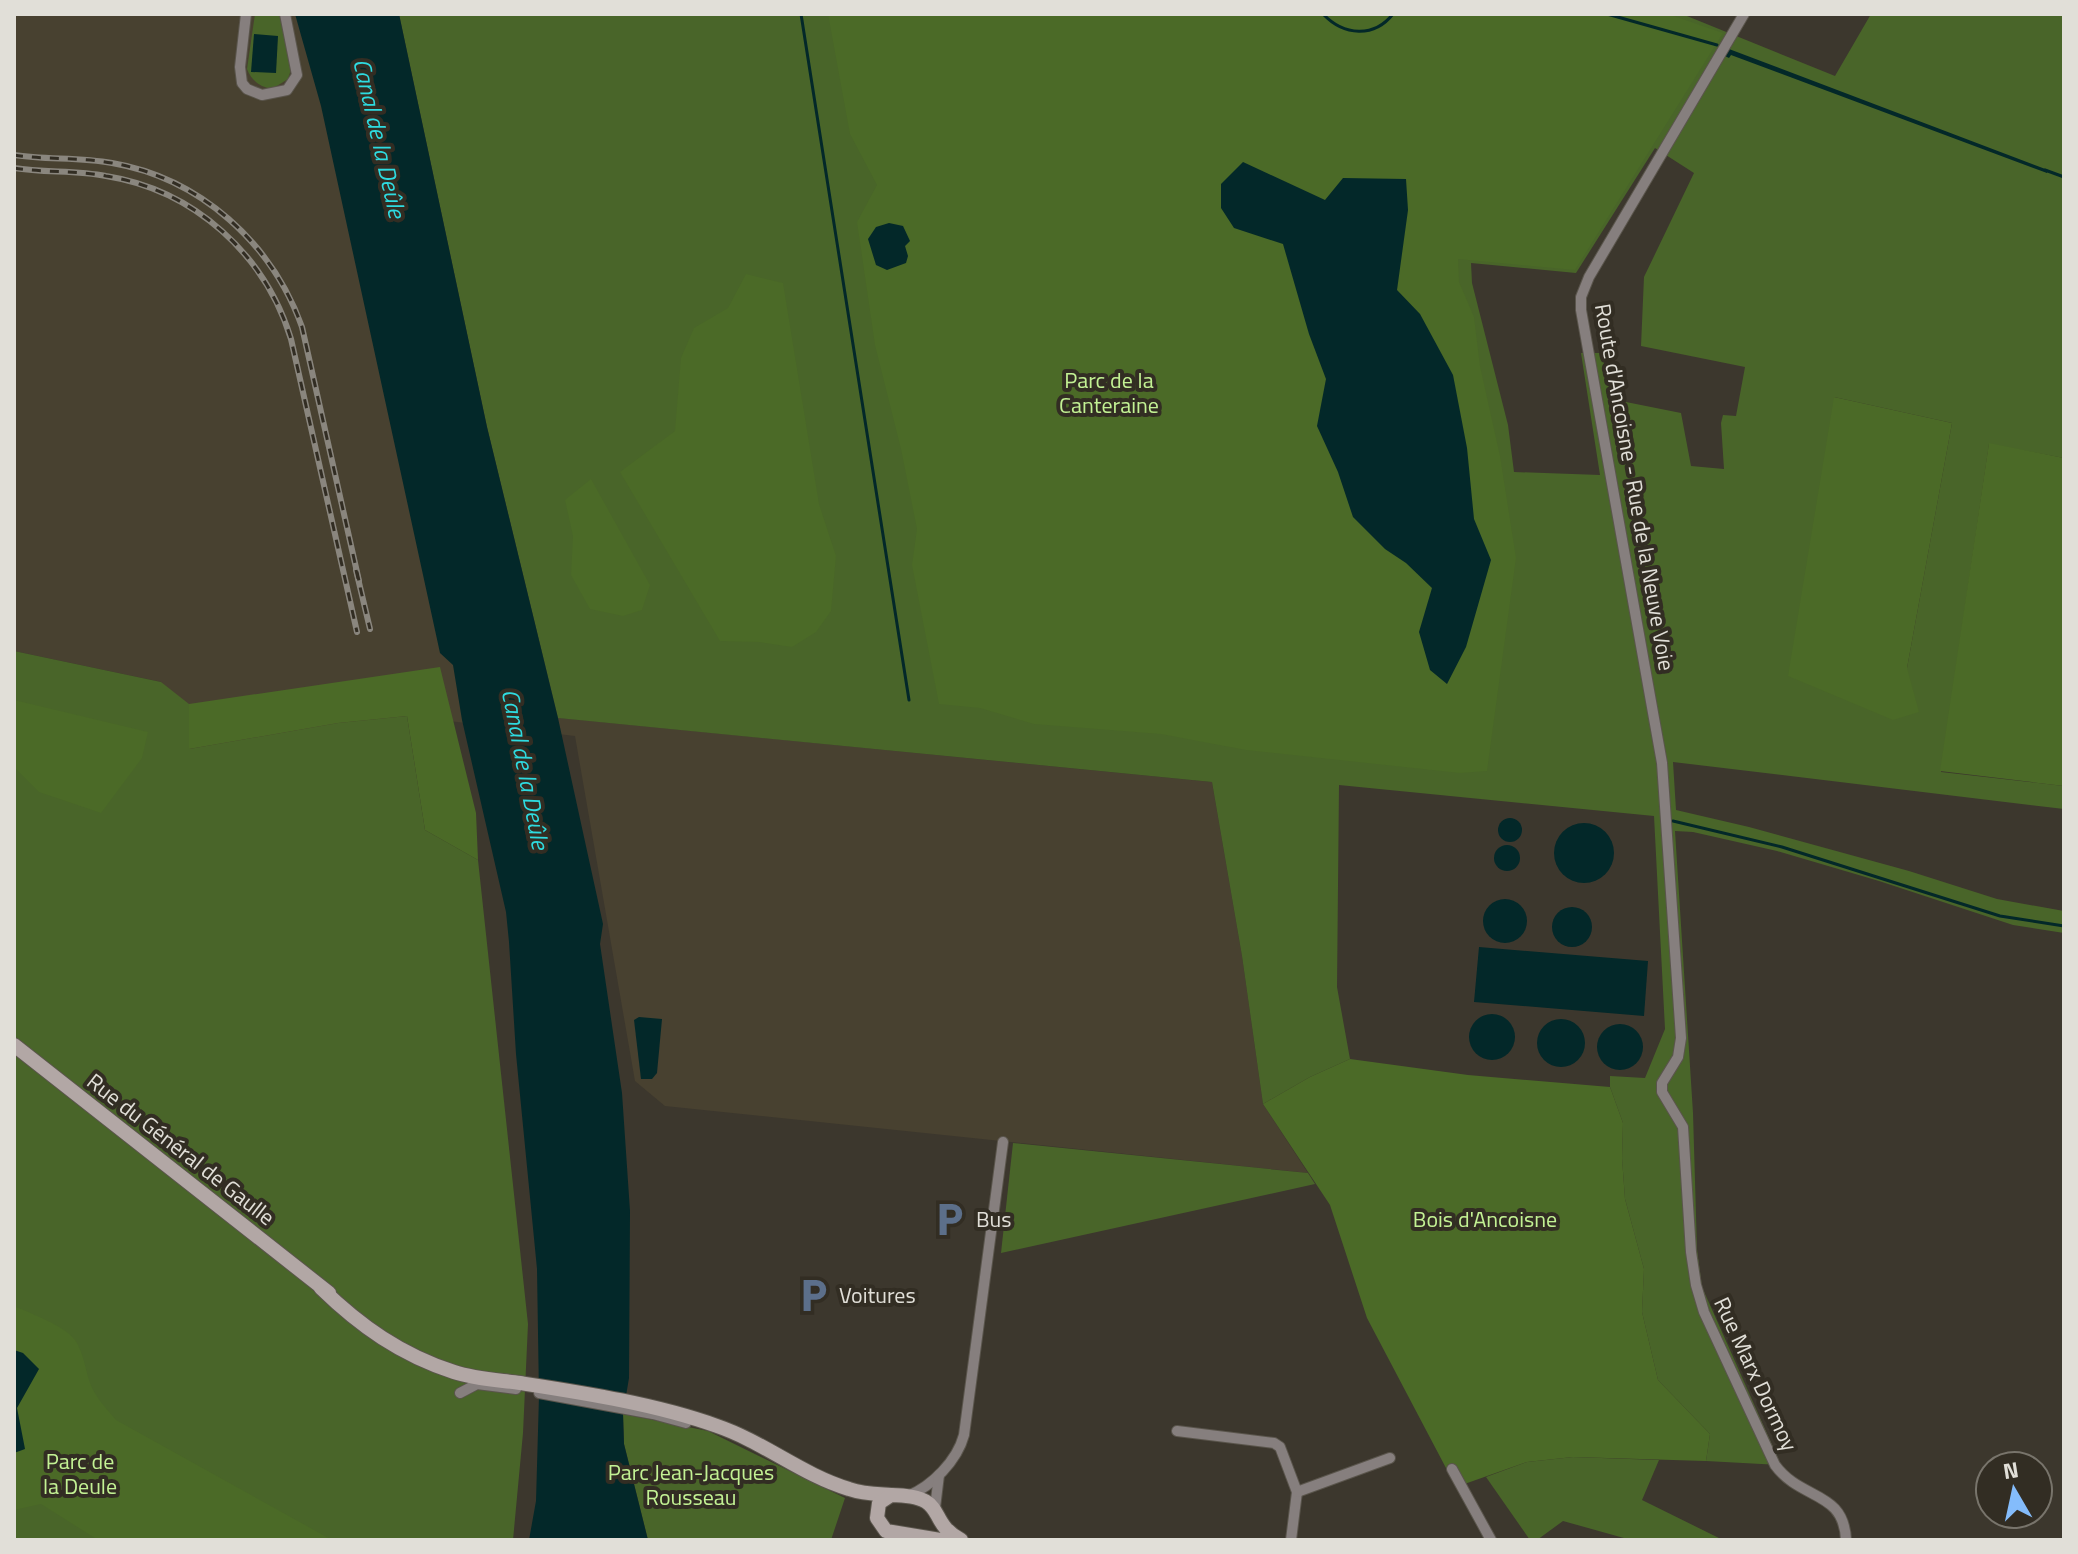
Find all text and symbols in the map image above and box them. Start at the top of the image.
water label: Canal de la Deûle [344,55,416,223]
street label: Route d'Ancoisne - Rue de la Neuve Voie [1586,301,1684,673]
park label: Parc de la Canteraine [1059,363,1159,422]
water label: Canal de la Deûle [493,686,560,854]
street label: Rue du Général de Gaulle [80,1065,282,1233]
parking icon: Bus [931,1200,969,1238]
place label: Bus [976,1202,1011,1236]
park label: Bois d'Ancoisne [1413,1202,1557,1236]
parking icon: Voitures [794,1276,832,1314]
place label: Voitures [839,1278,916,1312]
street label: Rue Marx Dormoy [1705,1291,1807,1457]
park label: Parc de la Deule [43,1444,117,1503]
north arrow [1974,1450,2054,1530]
text: N [2001,1452,2021,1488]
park label: Parc Jean-Jacques Rousseau [608,1455,774,1514]

